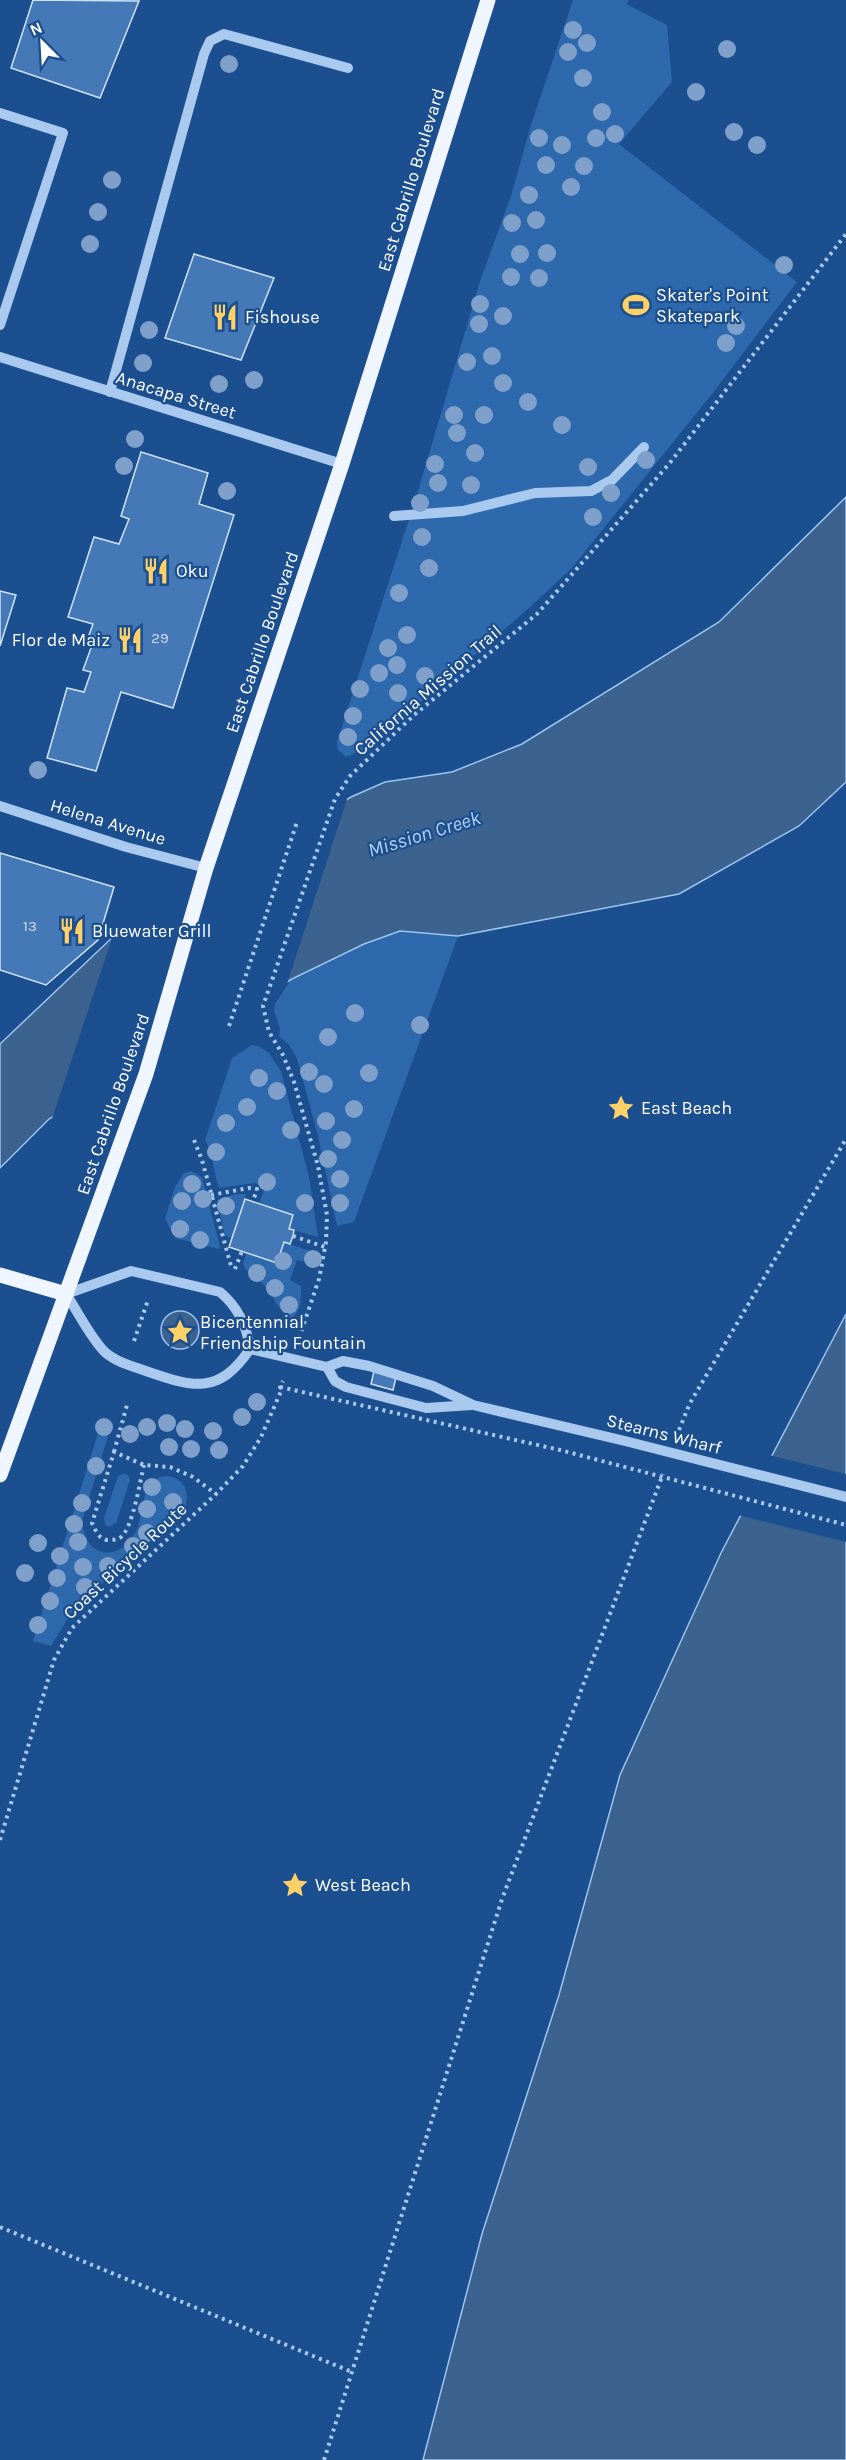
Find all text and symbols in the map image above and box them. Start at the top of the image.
north arrow [12,12,72,72]
text: N [27,18,45,40]
street label: East Cabrillo Boulevard [373,86,449,274]
place label: Skater's Point Skatepark [656,284,769,327]
sports icon: Skater's Point Skatepark [621,290,651,320]
restaurant icon: Fishouse [210,302,240,332]
place label: Fishouse [245,306,320,328]
street label: Anacapa Street [113,366,239,424]
street label: East Cabrillo Boulevard [221,548,303,736]
restaurant icon: Oku [141,556,171,586]
place label: Oku [176,560,209,582]
street label: California Mission Trail [350,620,506,760]
restaurant icon: Flor de Maiz [115,625,145,655]
place label: Flor de Maiz [12,629,110,651]
house number: 29 [151,629,169,647]
street label: Helena Avenue [47,794,169,850]
water label: Mission Creek [365,806,484,862]
restaurant icon: Bluewater Grill [57,916,87,946]
house number: 13 [23,917,37,935]
place label: Bluewater Grill [92,920,212,942]
street label: East Cabrillo Boulevard [72,1010,154,1198]
place icon: East Beach [606,1093,636,1123]
place label: East Beach [641,1097,732,1119]
place label: Bicentennial Friendship Fountain [200,1311,366,1354]
place icon: Bicentennial Friendship Fountain [165,1317,195,1347]
street label: Stearns Wharf [604,1409,724,1459]
street label: Coast Bicycle Route [59,1498,191,1624]
place icon: West Beach [280,1870,310,1900]
place label: West Beach [315,1874,411,1896]

